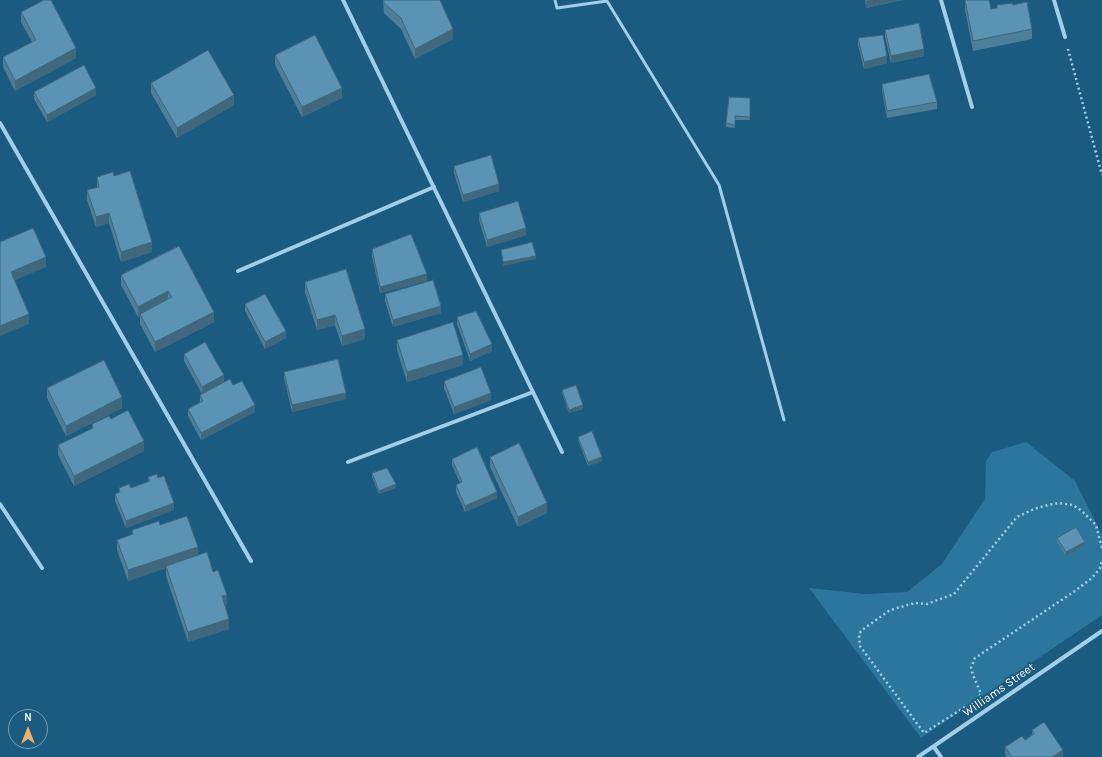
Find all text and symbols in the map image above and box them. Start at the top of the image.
street label: Williams Street [960,660,1038,720]
north arrow [8,709,48,749]
text: N [24,711,32,724]

